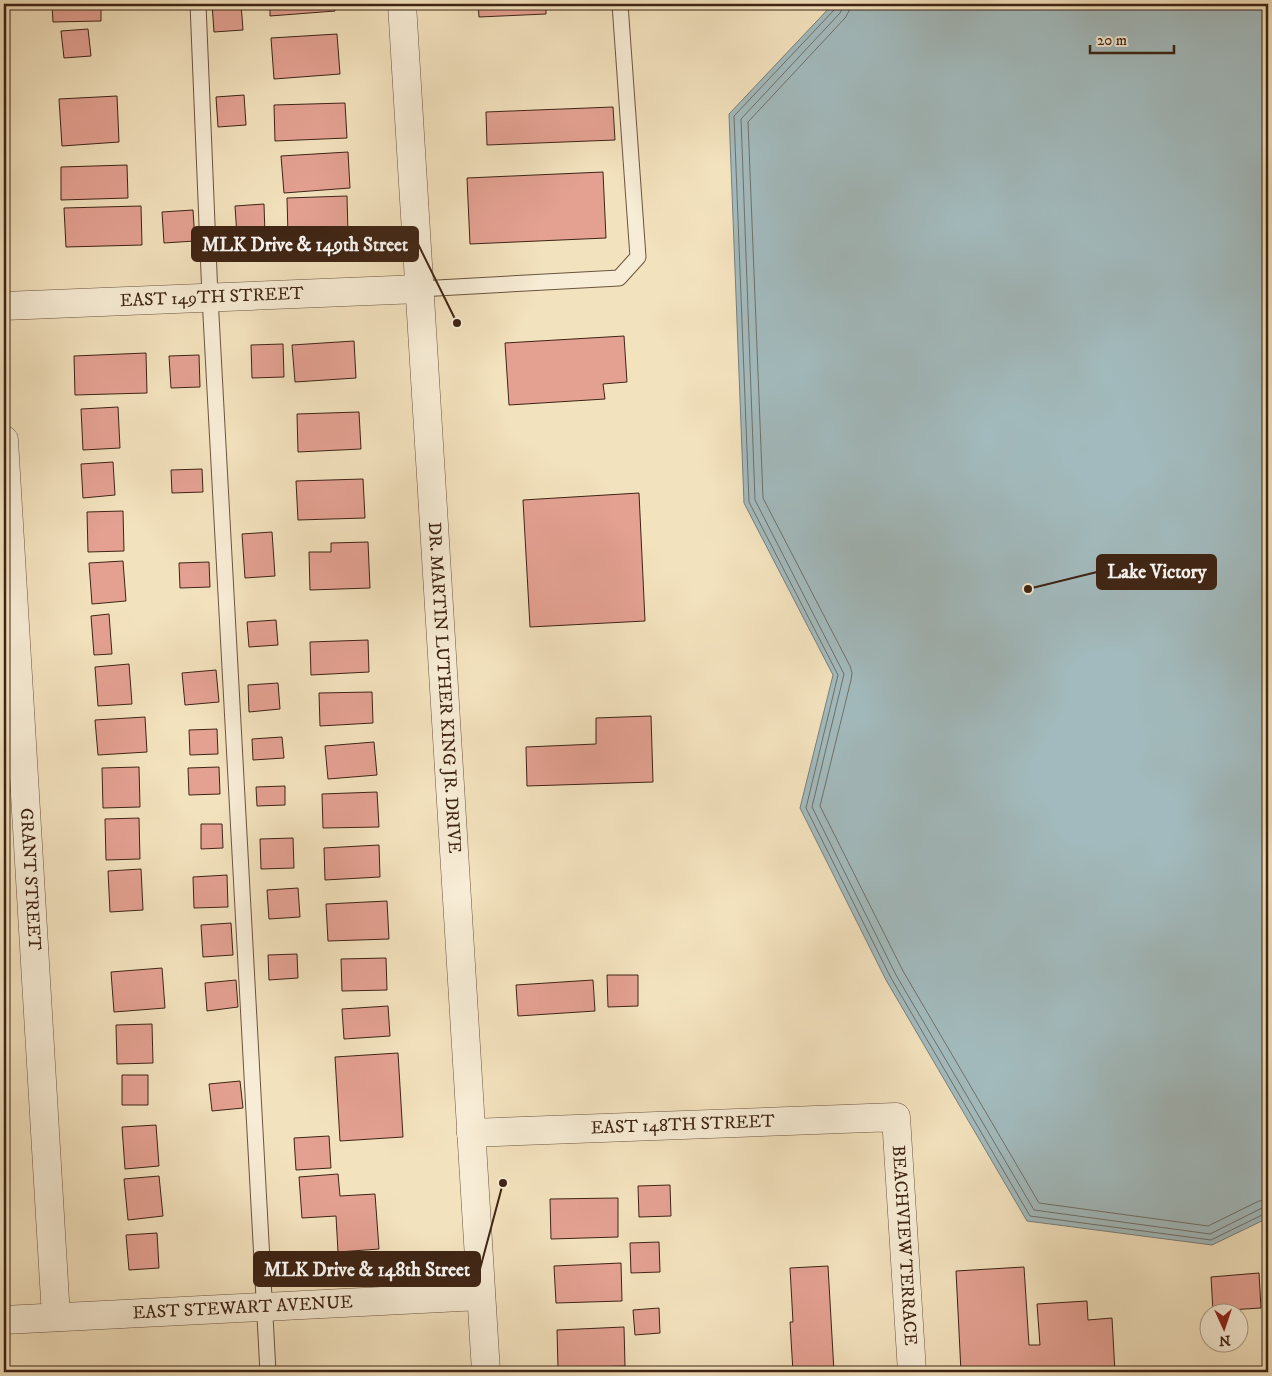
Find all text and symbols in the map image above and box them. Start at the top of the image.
scale bar [1090,22,1173,54]
text: 20 m [1097,31,1127,50]
callout: MLK Drive & 149th Street [192,227,418,261]
text: MLK Drive & 149th Street [202,234,409,257]
street label: EAST 149TH STREET [119,283,305,312]
street label: DR. MARTIN LUTHER KING JR. DRIVE [423,521,465,854]
callout: Lake Victory [1097,555,1216,589]
text: Lake Victory [1107,561,1208,584]
street label: GRANT STREET [15,807,45,951]
street label: EAST 148TH STREET [590,1111,776,1139]
street label: BEACHVIEW TERRACE [887,1145,921,1347]
callout: MLK Drive & 148th Street [254,1252,480,1286]
text: MLK Drive & 148th Street [264,1259,471,1282]
street label: EAST STEWART AVENUE [132,1291,354,1325]
north arrow [1200,1304,1250,1354]
text: N [1218,1331,1231,1349]

